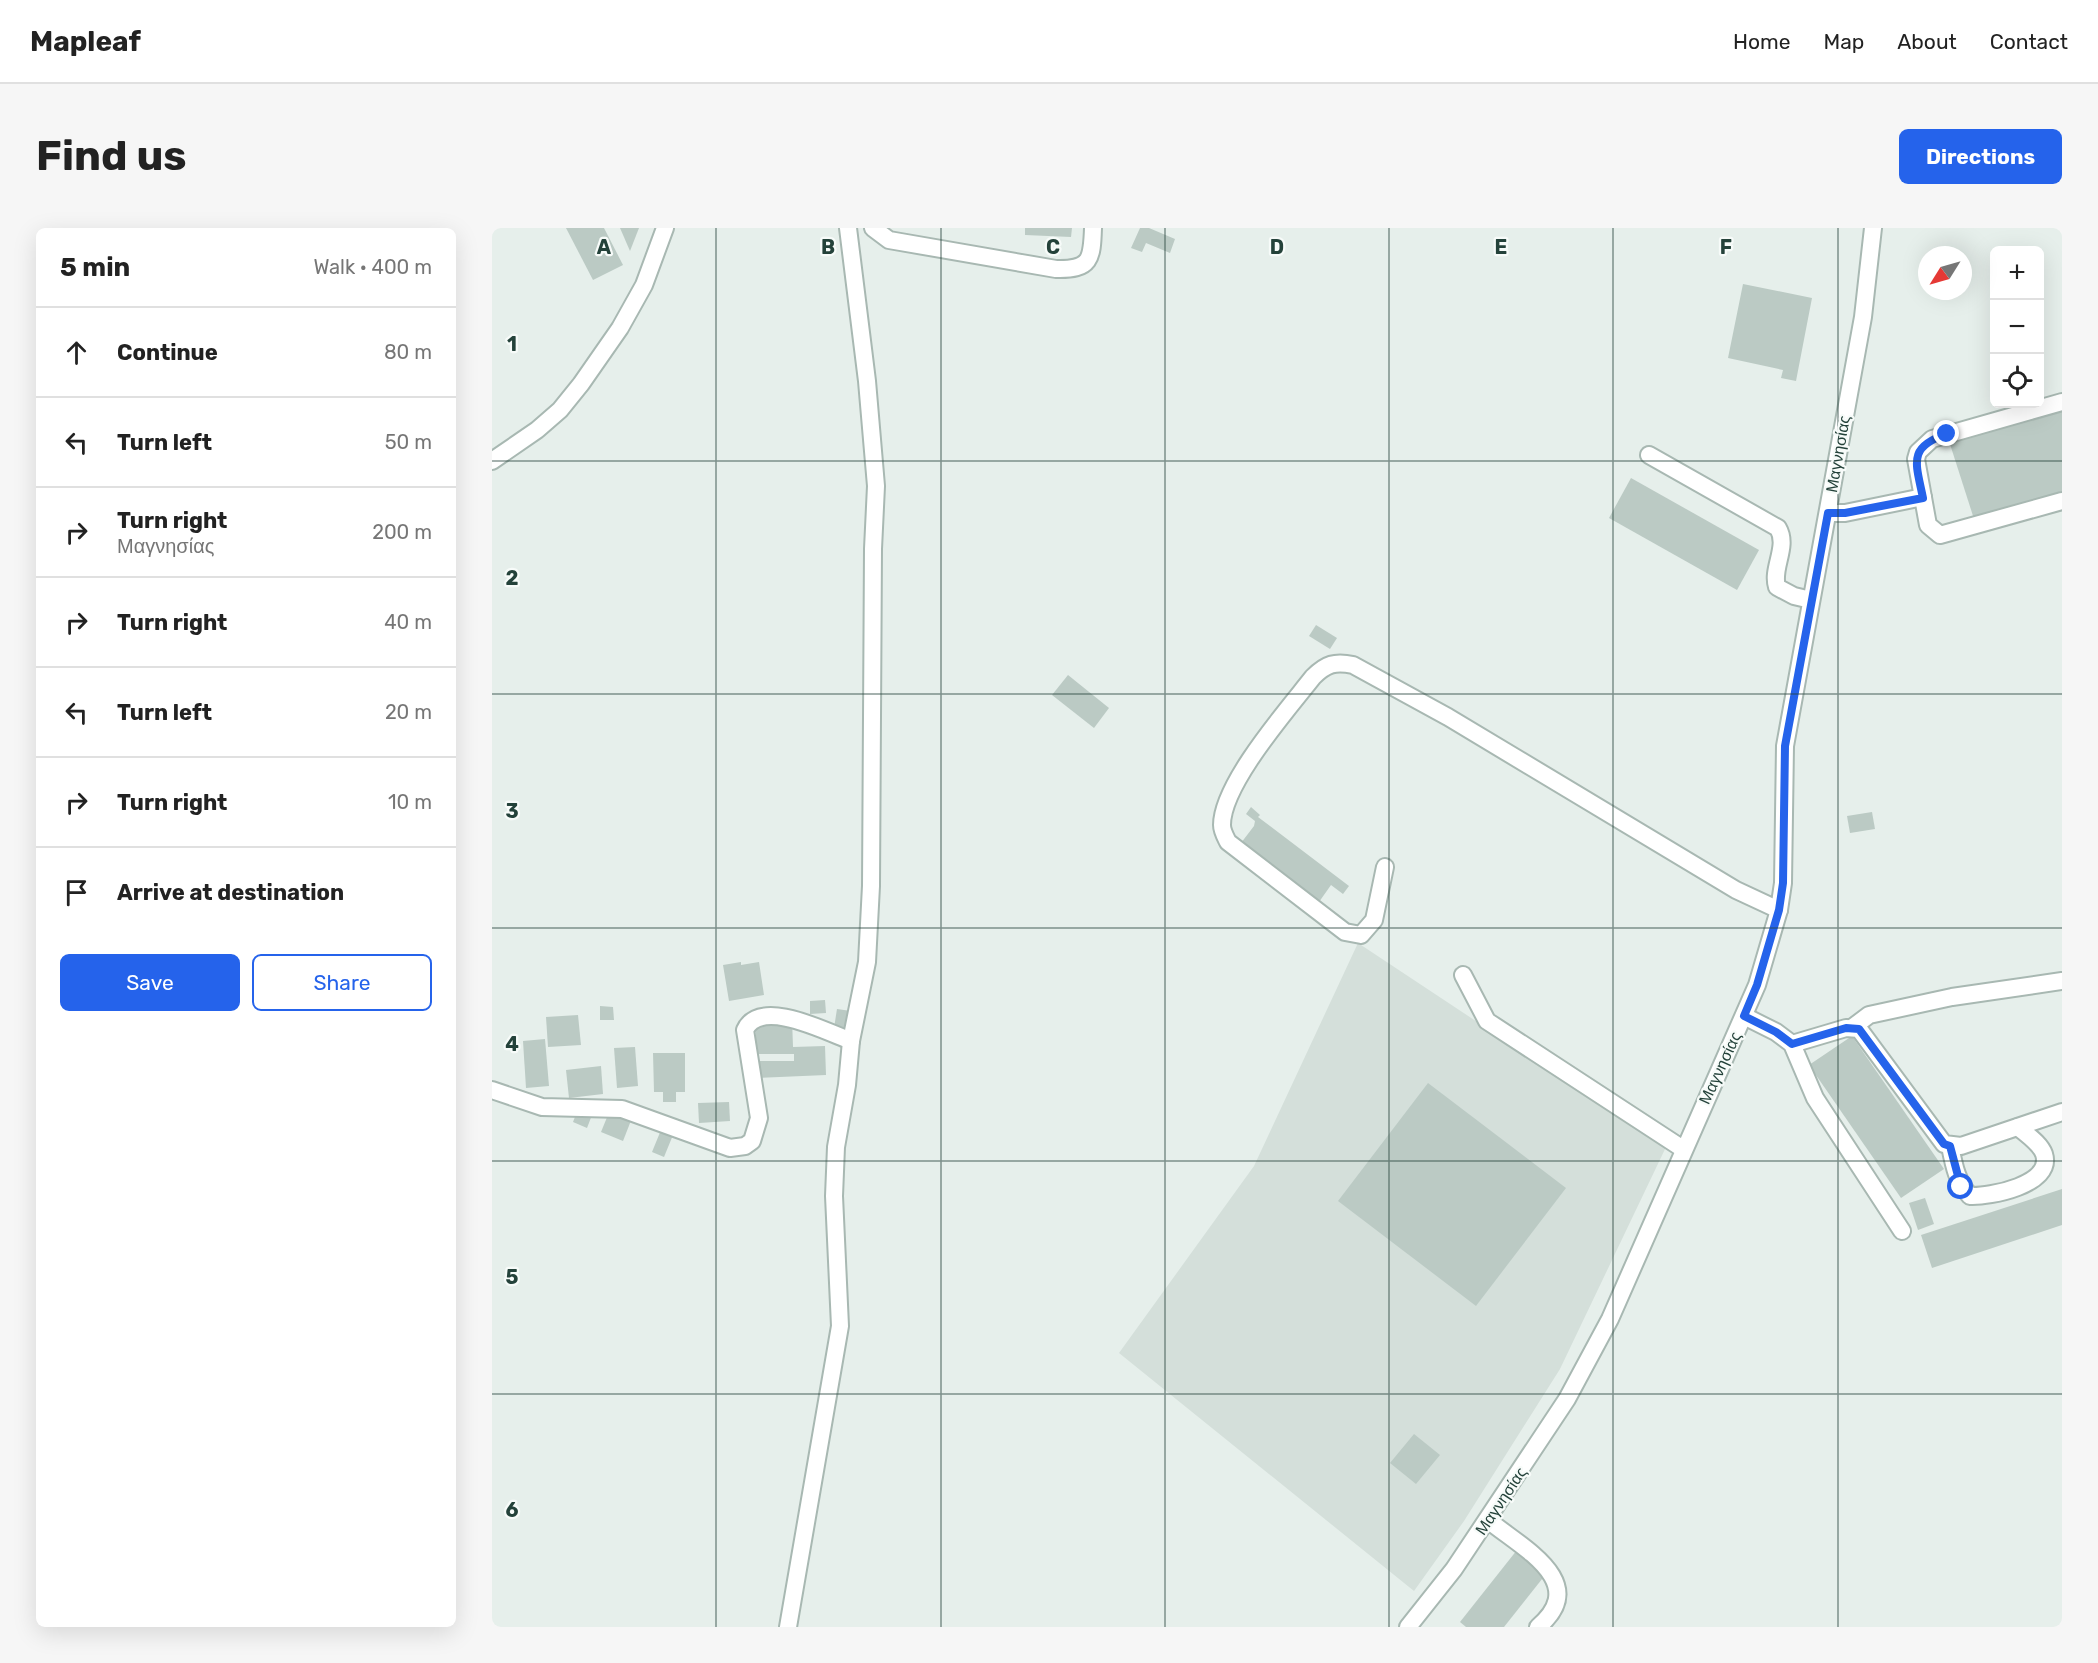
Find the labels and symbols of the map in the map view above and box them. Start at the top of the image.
text: A [597,235,612,259]
text: B [821,235,835,259]
text: C [1046,235,1060,259]
text: D [1270,235,1284,259]
text: E [1495,235,1507,259]
text: F [1720,235,1732,259]
north arrow [1918,246,1972,300]
text: 1 [507,332,517,356]
street label: Μαγνησίας [1822,414,1854,494]
route end [1933,420,1959,446]
text: 2 [506,566,519,590]
text: 3 [505,799,519,823]
street label: Μαγνησίας [1695,1028,1745,1107]
text: 4 [505,1032,519,1056]
route start [1947,1173,1973,1199]
text: 5 [506,1265,519,1289]
street label: Μαγνησίας [1471,1463,1531,1539]
text: 6 [505,1498,519,1522]

